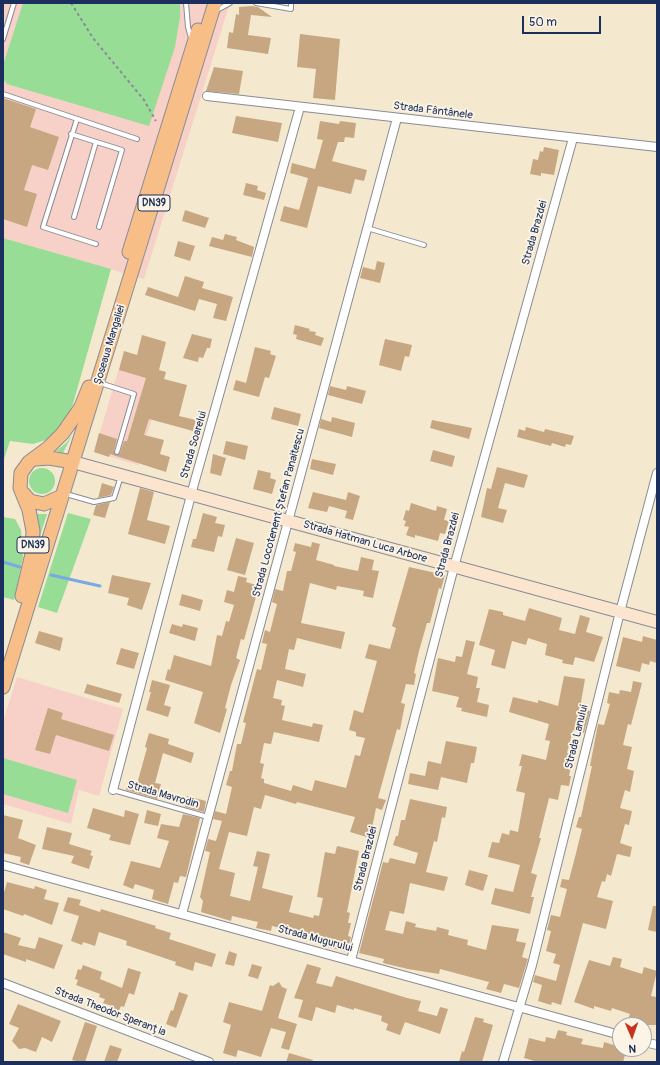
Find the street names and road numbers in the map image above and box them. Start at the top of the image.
street label: Strada Fântânele [393,100,473,122]
road number: DN39 [138,195,170,211]
street label: Strada Brazdei [519,199,551,267]
street label: Șoseaua Mangaliei [92,304,128,386]
street label: Strada Soarelui [178,410,210,480]
street label: Strada Locotenent Ștefan Panaitescu [250,427,308,599]
street label: Strada Brazdei [433,511,463,579]
street label: Strada Hatman Luca Arbore [301,518,429,566]
road number: DN39 [17,537,49,553]
street label: Strada Lanului [563,704,591,770]
street label: Strada Mavrodin [126,778,200,812]
street label: Strada Brazdei [352,825,380,893]
street label: Strada Mugurului [276,923,354,955]
street label: Strada Theodor Speranția [52,985,168,1039]

